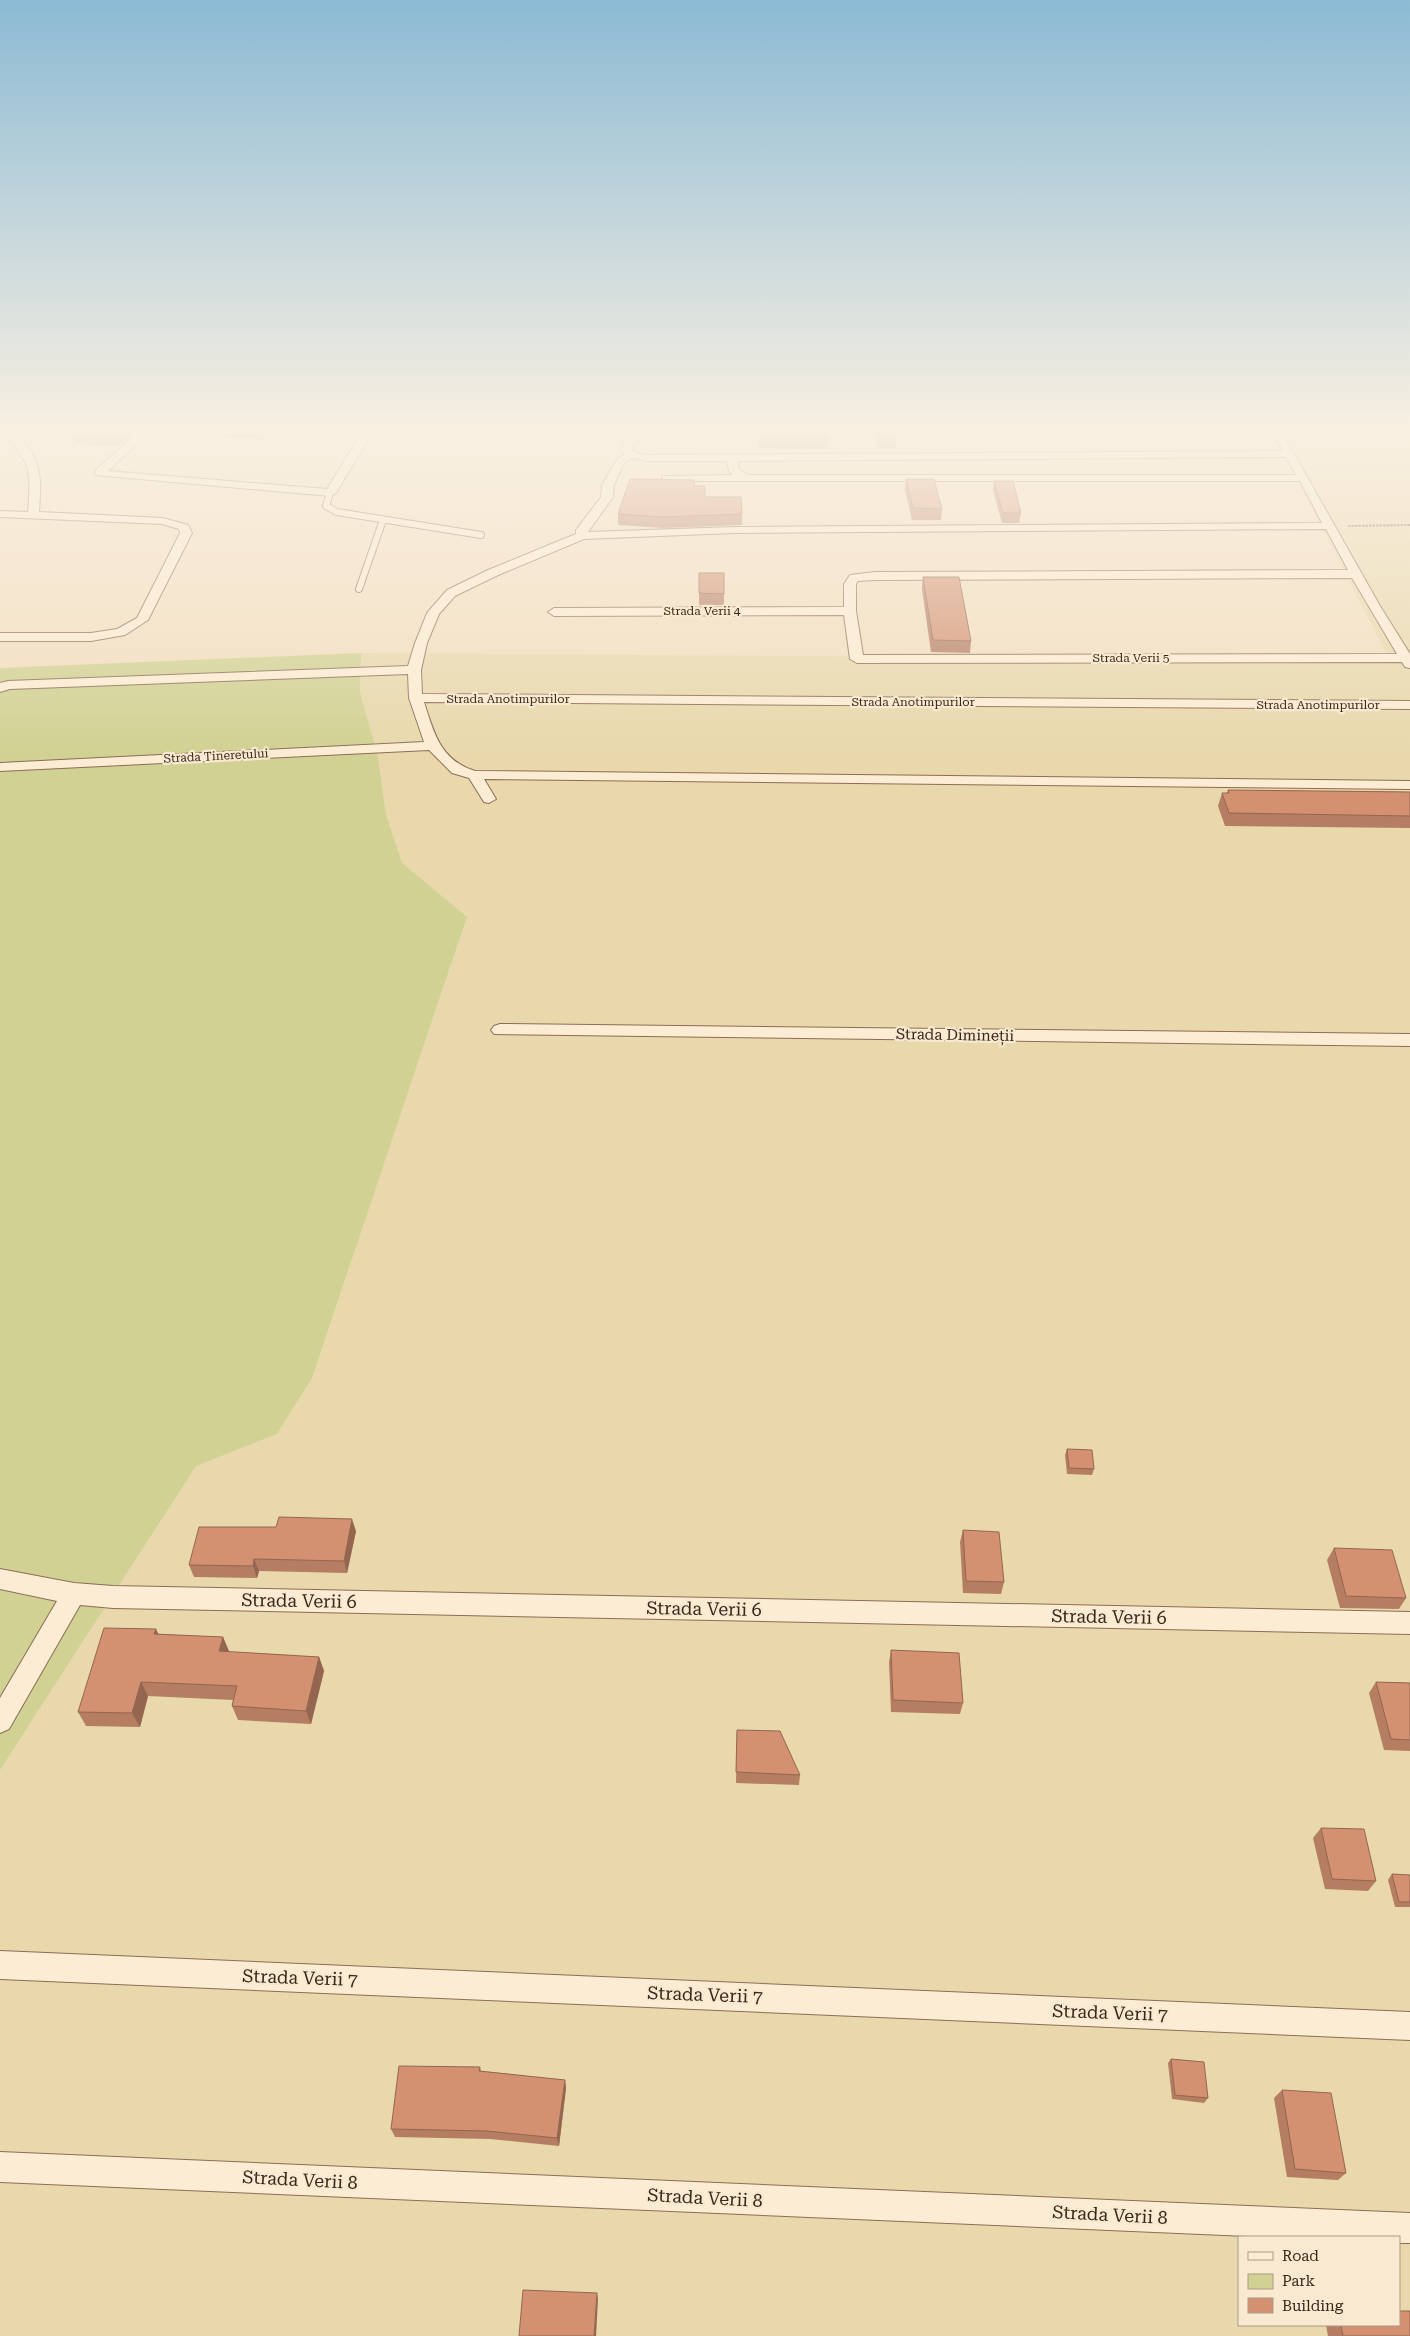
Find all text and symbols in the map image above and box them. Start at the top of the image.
street label: Strada Verii 4 [664,604,741,618]
street label: Strada Verii 5 [1093,651,1170,665]
street label: Strada Anotimpurilor [446,692,570,706]
street label: Strada Anotimpurilor [851,695,975,709]
street label: Strada Anotimpurilor [1256,698,1380,712]
street label: Strada Tineretului [163,746,269,766]
street label: Strada Dimineții [896,1025,1015,1046]
street label: Strada Verii 6 [241,1589,357,1612]
street label: Strada Verii 6 [646,1597,762,1620]
street label: Strada Verii 6 [1051,1605,1167,1628]
street label: Strada Verii 7 [242,1965,358,1990]
street label: Strada Verii 7 [647,1982,763,2007]
street label: Strada Verii 7 [1052,2000,1168,2025]
street label: Strada Verii 8 [242,2166,358,2193]
street label: Strada Verii 8 [647,2184,763,2211]
street label: Strada Verii 8 [1052,2201,1168,2228]
legend [1238,2236,1400,2326]
text: Road [1282,2247,1319,2265]
text: Park [1282,2272,1316,2290]
text: Building [1282,2297,1344,2315]

